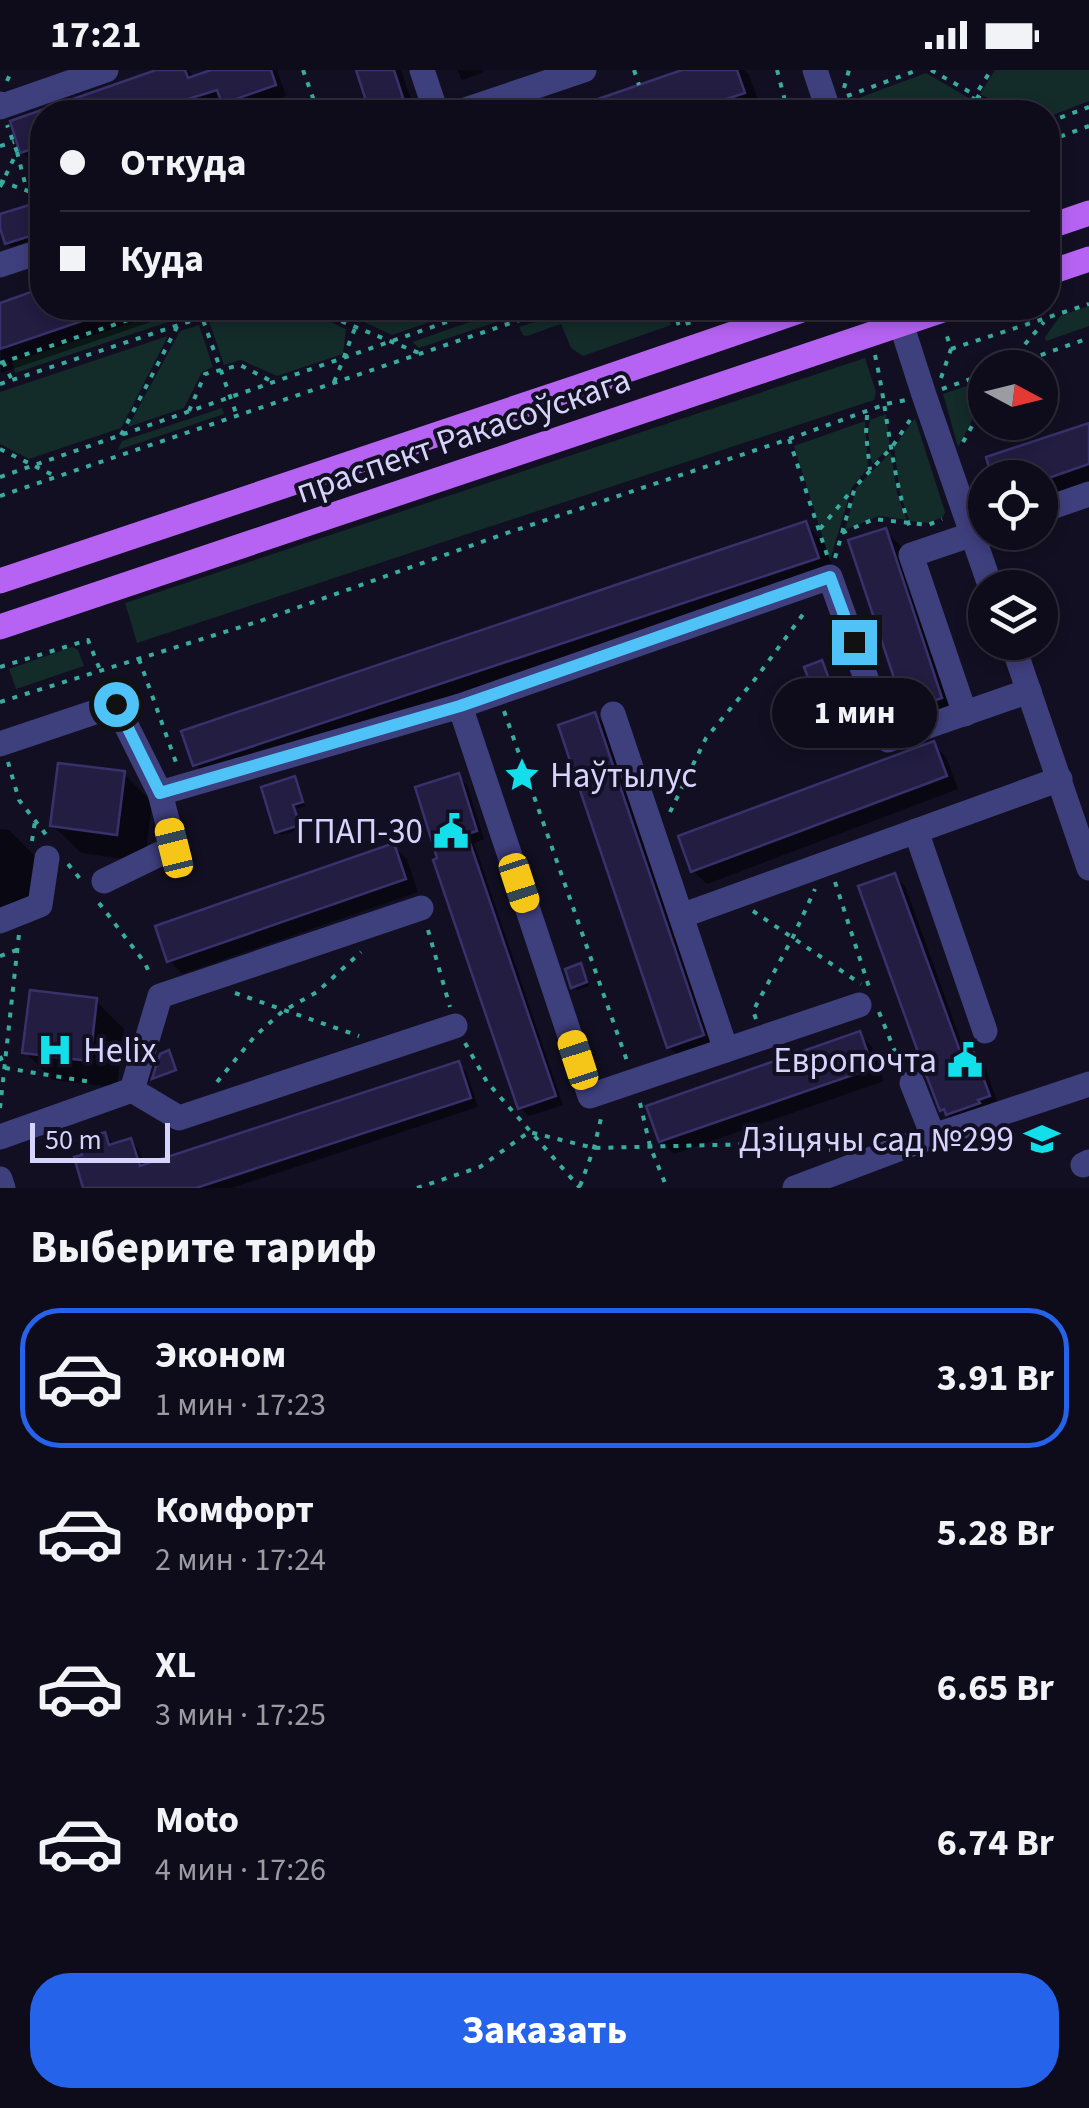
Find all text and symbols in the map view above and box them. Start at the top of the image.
text: 17:21 [50,8,142,62]
text: Откуда [120,136,247,190]
text: Куда [120,232,204,286]
north arrow [968,350,1058,440]
map controls [968,350,1058,660]
street label: праспект Ракасоўскага [289,355,637,517]
button: locate [968,460,1058,550]
button: layers [968,570,1058,660]
route end [832,620,877,665]
callout: 1 мин [772,677,936,747]
route start [94,682,139,727]
text: 1 мин [814,690,895,736]
place label: Наўтылус [550,751,697,801]
place icon: Наўтылус [503,756,541,794]
place label: ГПАП-30 [296,807,423,857]
public building icon: ГПАП-30 [432,812,470,850]
car [152,815,196,881]
car [495,850,543,916]
place label: Helix [83,1026,157,1076]
car [554,1027,602,1093]
hospital icon: Helix [36,1031,74,1069]
place label: Европочта [773,1036,937,1086]
public building icon: Европочта [946,1041,984,1079]
place label: Дзіцячы сад №299 [739,1115,1014,1165]
scale bar [30,1118,170,1162]
text: 50 m [45,1120,102,1160]
school or university icon: Дзіцячы сад №299 [1023,1120,1061,1158]
text: Выберите тариф [30,1216,377,1280]
text: Эконом [155,1328,286,1382]
icon: car [35,1333,125,1423]
text: 3.91 Br [937,1351,1054,1405]
text: 1 мин · 17:23 [155,1382,326,1428]
text: Комфорт [155,1483,314,1537]
icon: car [35,1488,125,1578]
text: 5.28 Br [937,1506,1054,1560]
text: 2 мин · 17:24 [155,1537,326,1583]
text: XL [155,1638,196,1692]
icon: car [35,1643,125,1733]
text: 6.65 Br [937,1661,1054,1715]
text: 3 мин · 17:25 [155,1692,326,1738]
text: Moto [155,1793,239,1847]
icon: car [35,1798,125,1888]
text: 6.74 Br [937,1816,1054,1870]
text: 4 мин · 17:26 [155,1847,326,1893]
button: Заказать [30,1973,1059,2088]

